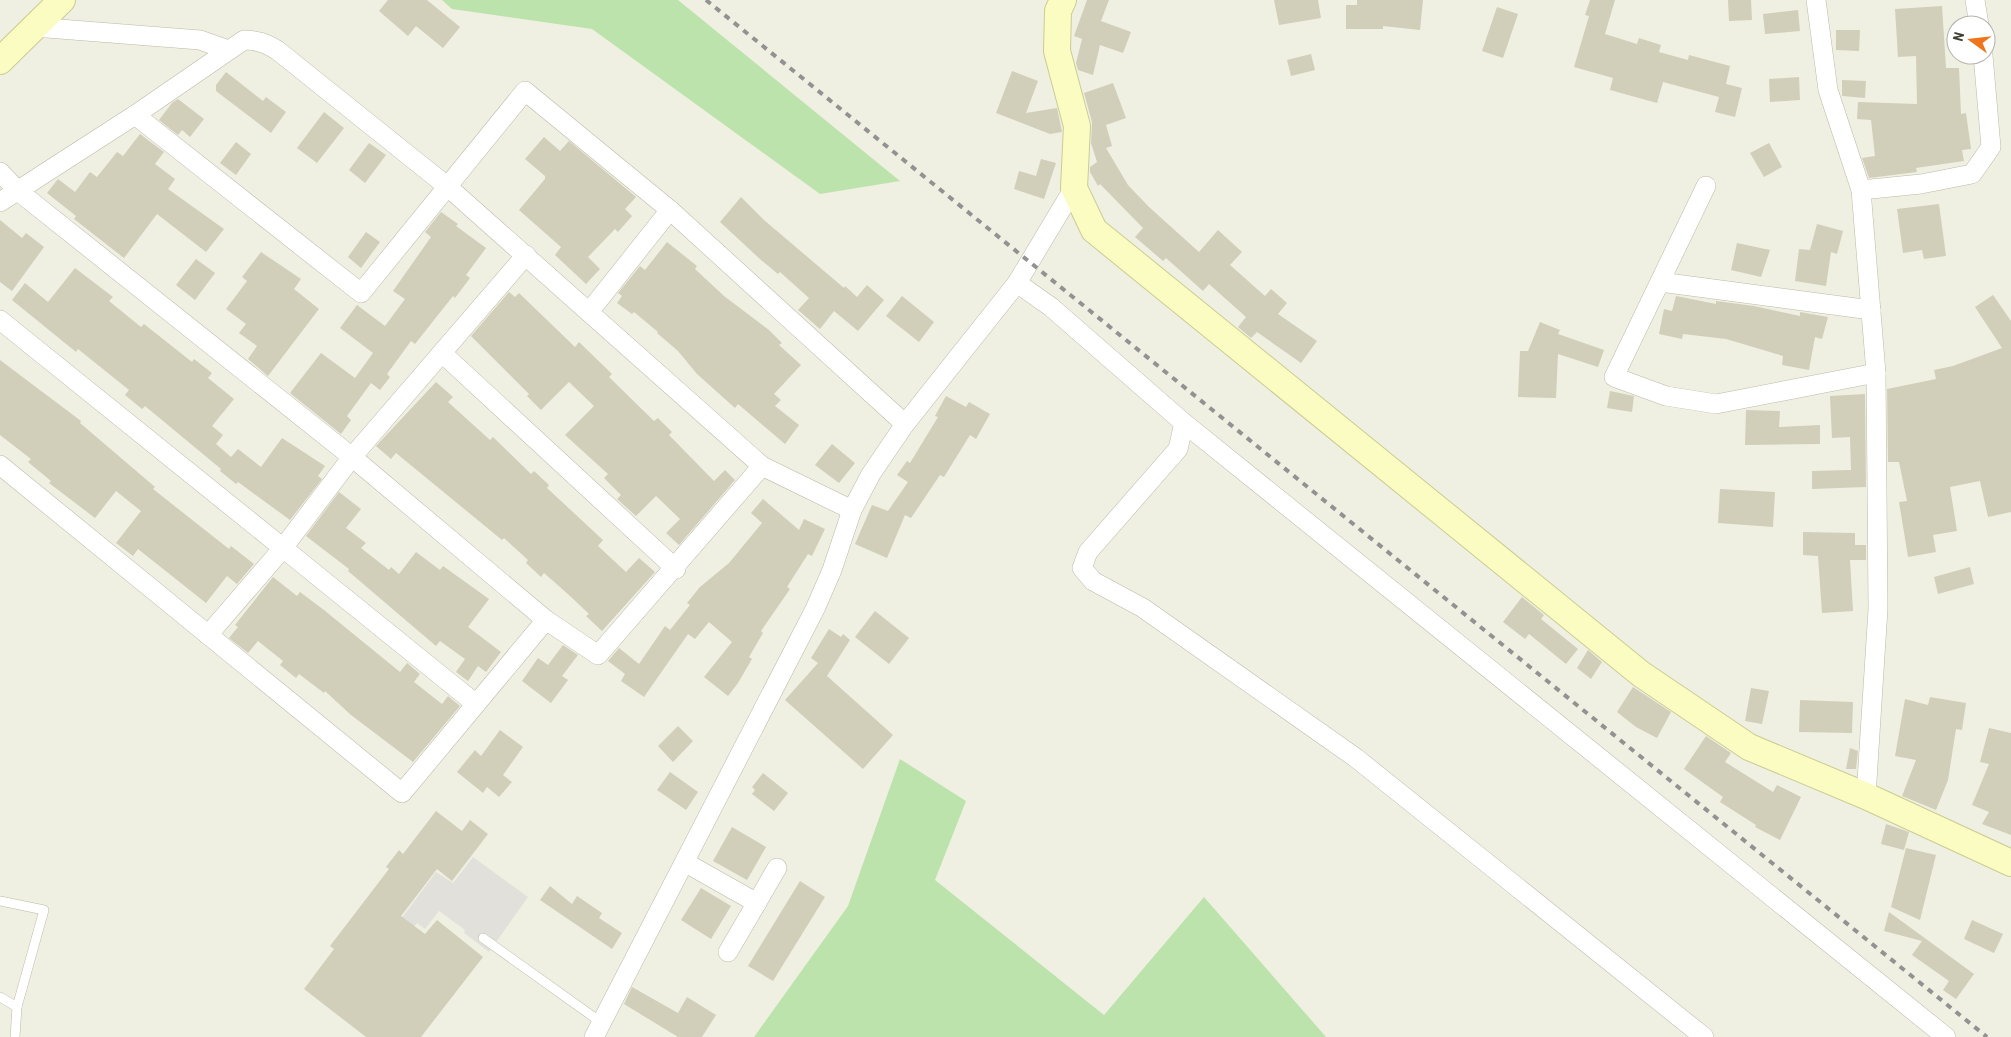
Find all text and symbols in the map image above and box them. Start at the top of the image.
north arrow [1946,15,1996,65]
text: N [1950,30,1967,43]

